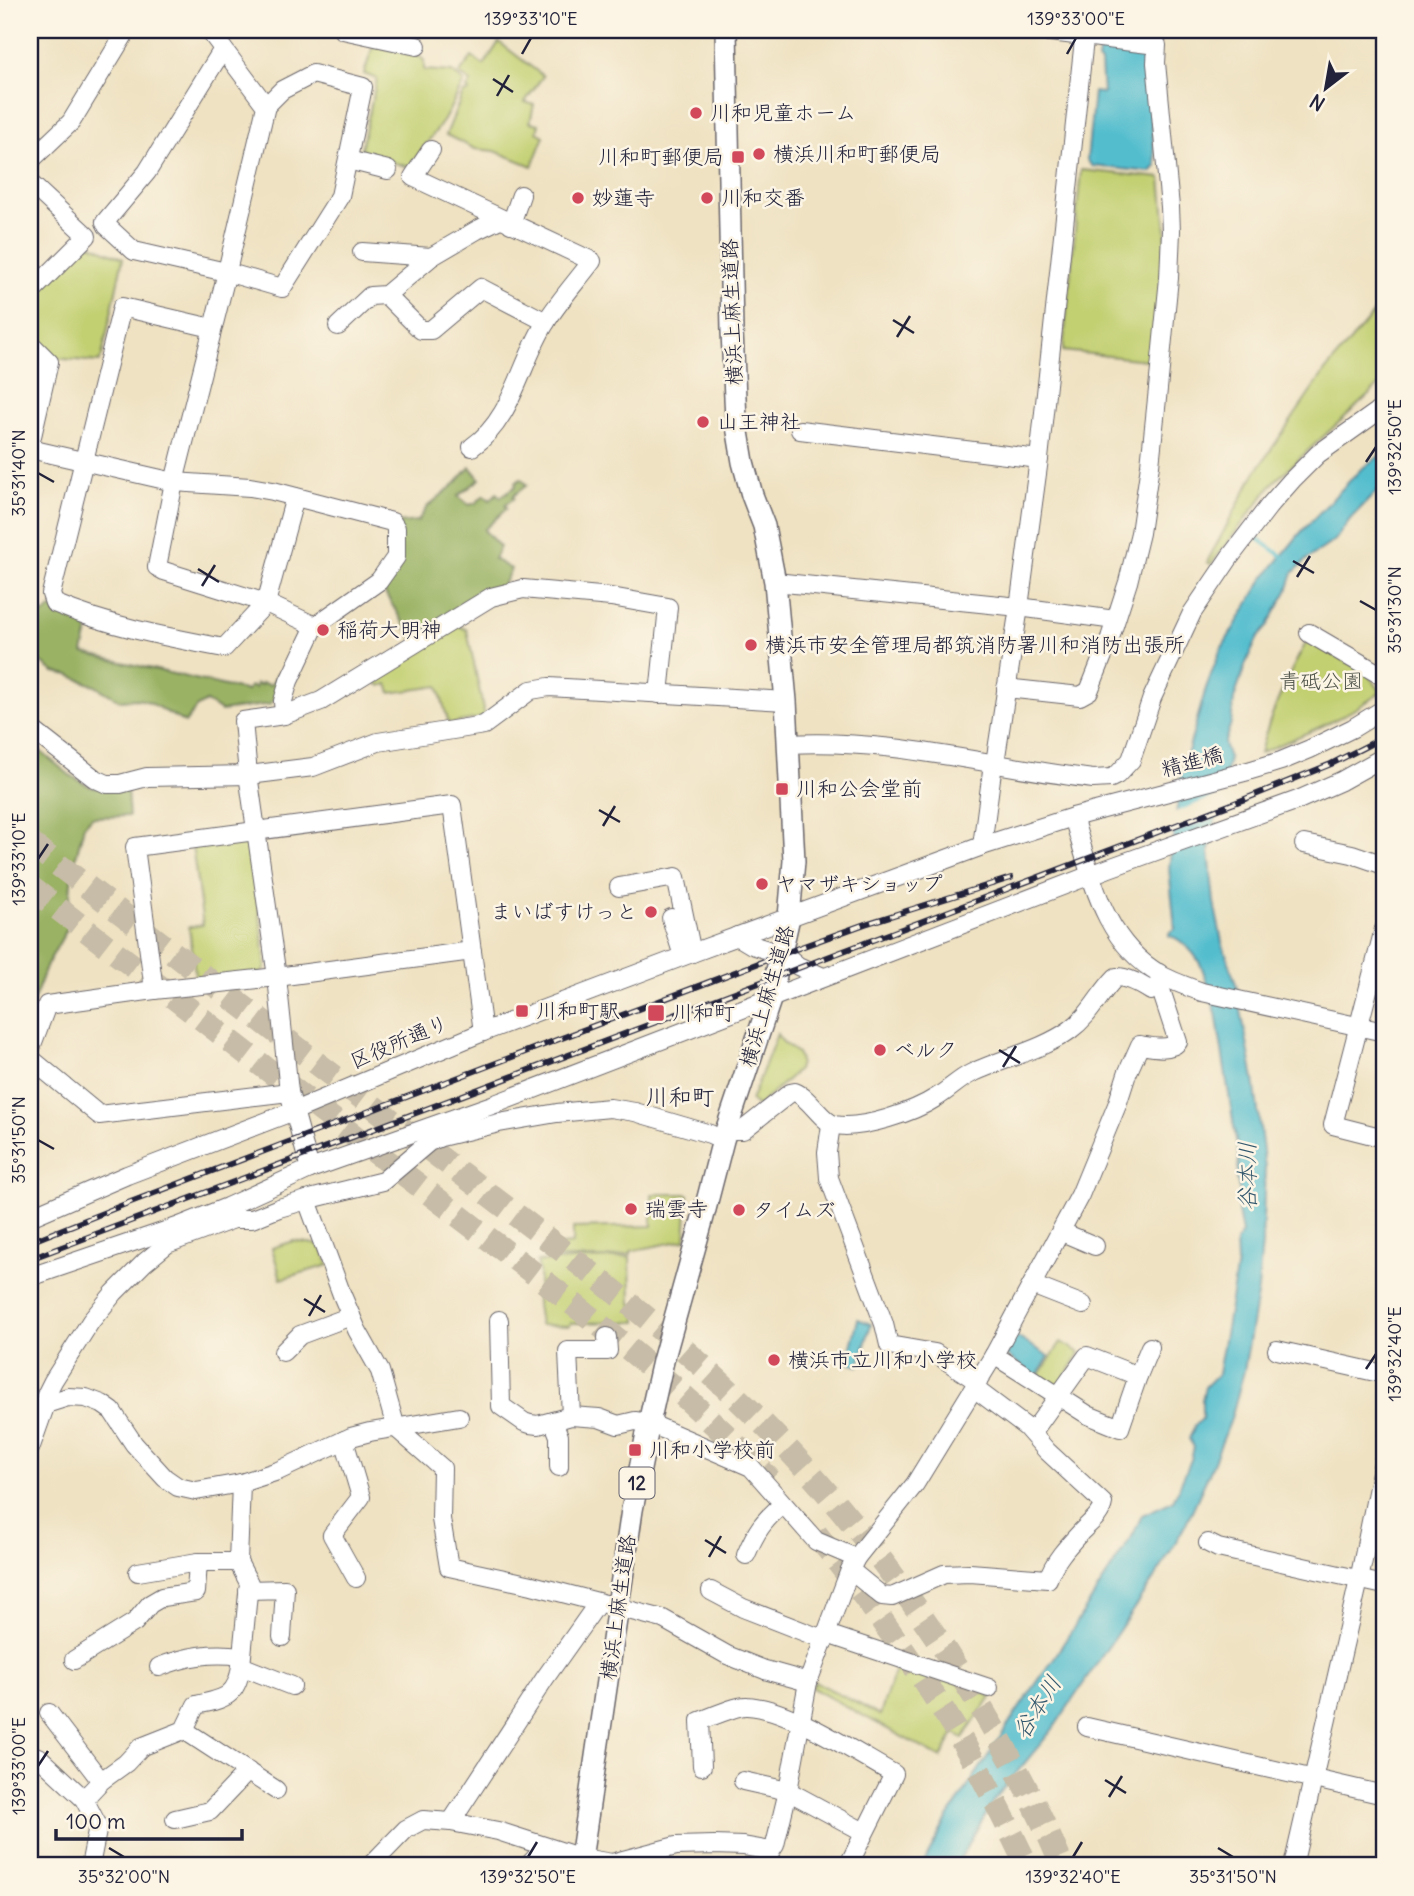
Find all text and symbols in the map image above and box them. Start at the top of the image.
text: 139°33'10"E [484,7,578,30]
text: 139°33'00"E [1027,7,1125,30]
north arrow [1292,52,1362,122]
text: N [1305,89,1329,116]
place label: 川和児童ホーム [710,99,856,126]
marker: 川和児童ホーム [688,105,704,121]
place label: 横浜川和町郵便局 [773,140,941,167]
place label: 川和町郵便局 [598,143,724,170]
marker: 横浜川和町郵便局 [751,146,767,162]
marker: 川和町郵便局 [730,149,746,165]
place label: 妙蓮寺 [592,184,655,211]
place label: 川和交番 [721,184,805,211]
marker: 妙蓮寺 [570,190,586,206]
marker: 川和交番 [699,190,715,206]
street label: 横浜上麻生道路 [715,238,748,386]
text: 139°32'50"E [1383,399,1406,495]
place label: 山王神社 [717,408,801,435]
marker: 山王神社 [695,414,711,430]
text: 35°31'40"N [7,429,30,517]
text: 35°31'30"N [1383,566,1406,654]
place label: 稲荷大明神 [337,616,442,643]
marker: 稲荷大明神 [315,622,331,638]
place label: 横浜市安全管理局都筑消防署川和消防出張所 [765,631,1185,658]
marker: 横浜市安全管理局都筑消防署川和消防出張所 [743,637,759,653]
park label: 青砥公園 [1279,667,1363,694]
street label: 精進橋 [1158,740,1226,783]
place label: 川和公会堂前 [796,775,922,802]
marker: 川和公会堂前 [774,781,790,797]
text: 139°33'10"E [7,812,30,906]
place label: ヤマザキショップ [776,870,943,897]
marker: ヤマザキショップ [754,876,770,892]
place label: まいばすけっと [490,898,637,925]
marker: まいばすけっと [643,904,659,920]
street label: 横浜上麻生道路 [733,921,800,1070]
place label: 川和町駅 [536,997,620,1024]
place label: 川和町 [672,999,735,1026]
marker: 川和町駅 [514,1003,530,1019]
marker: 川和町 [646,1003,666,1023]
street label: 区役所通り [345,1009,452,1074]
place label: ベルク [894,1036,957,1063]
marker: ベルク [872,1042,888,1058]
district label: 川和町 [646,1082,715,1111]
text: 35°31'50"N [7,1096,30,1184]
water label: 谷本川 [1232,1142,1261,1211]
place label: 瑞雲寺 [645,1195,708,1222]
place label: タイムズ [753,1196,835,1223]
marker: 瑞雲寺 [623,1201,639,1217]
marker: タイムズ [731,1202,747,1218]
text: 139°32'40"E [1383,1306,1406,1402]
place label: 横浜市立川和小学校 [788,1346,977,1373]
marker: 横浜市立川和小学校 [766,1352,782,1368]
place label: 川和小学校前 [649,1436,775,1463]
marker: 川和小学校前 [627,1442,643,1458]
road number: 12 [620,1468,654,1498]
street label: 横浜上麻生道路 [594,1532,641,1682]
water label: 谷本川 [1006,1670,1067,1744]
text: 139°33'00"E [7,1717,30,1815]
scale bar [56,1798,242,1842]
text: 100 m [66,1808,125,1835]
text: 35°32'00"N [78,1865,170,1888]
text: 139°32'50"E [480,1865,576,1888]
text: 139°32'40"E [1025,1865,1121,1888]
text: 35°31'50"N [1189,1865,1277,1888]

